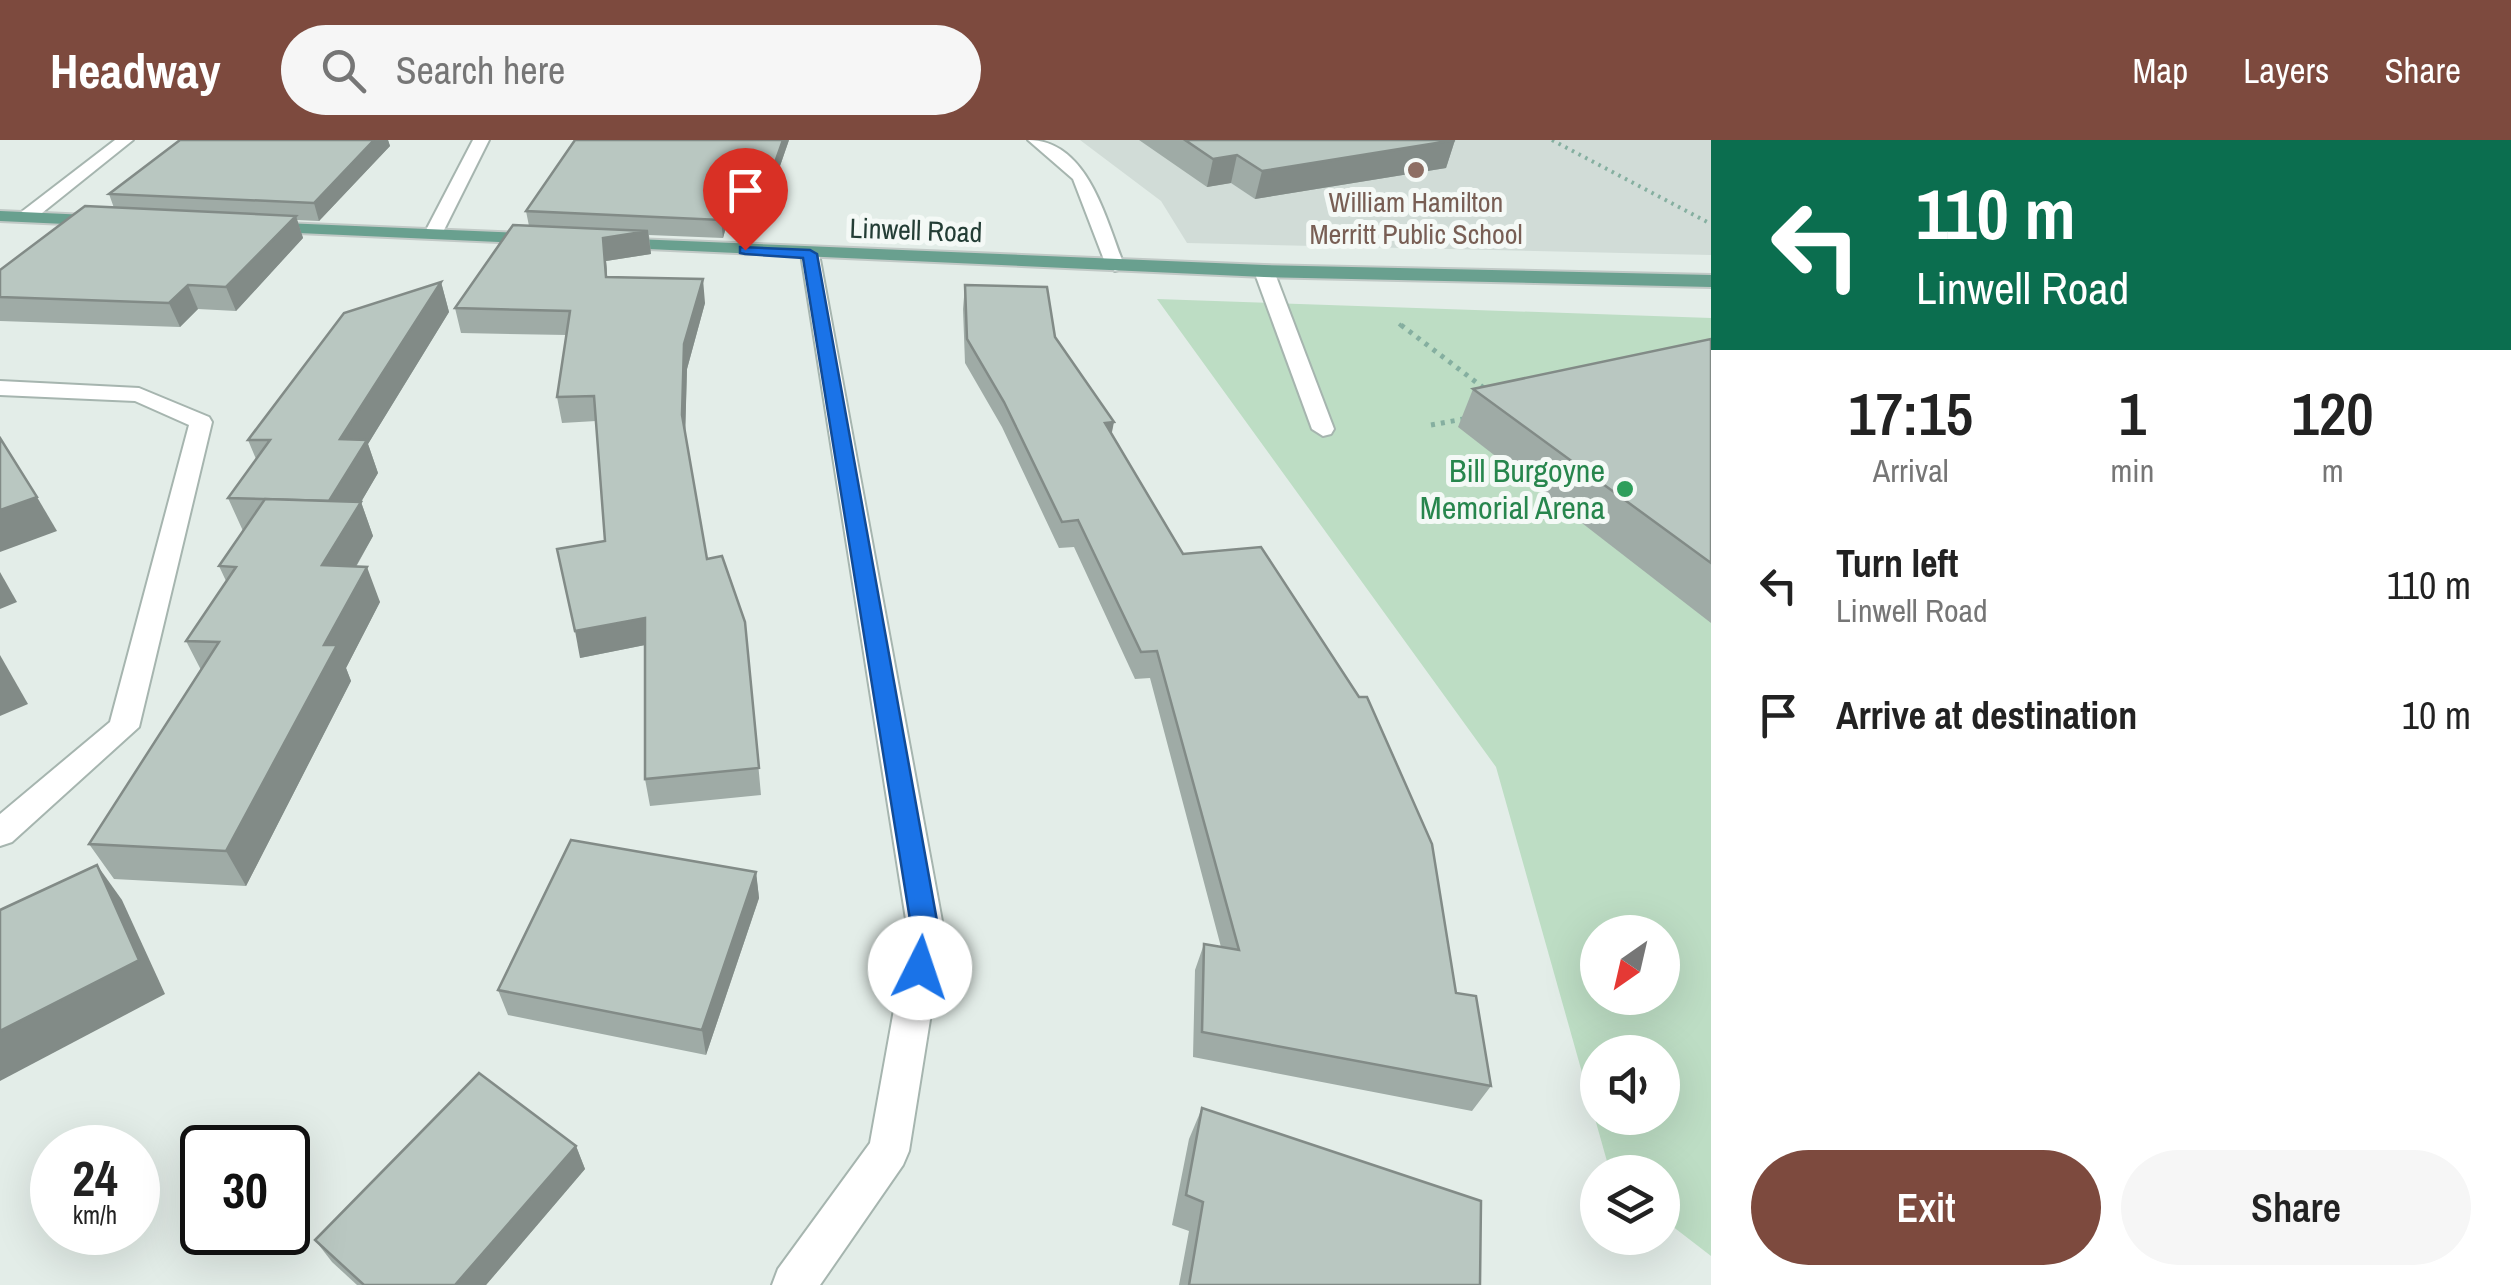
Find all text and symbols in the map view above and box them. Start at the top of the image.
search box [281,25,981,115]
text: Headway [50,38,221,103]
icon: search [316,43,371,98]
text: Search here [396,45,565,96]
text: Map [2132,47,2188,94]
text: Layers [2243,47,2329,94]
text: Share [2384,47,2461,94]
pin [703,148,788,251]
marker: William Hamilton Merritt Public School [1405,159,1427,181]
icon: arrive [718,163,773,218]
text: 110 m [1916,167,2076,261]
icon: left [1751,180,1881,310]
place label: William Hamilton Merritt Public School [1309,183,1523,253]
street label: Linwell Road [849,209,983,251]
text: Linwell Road [1916,257,2129,318]
text: 17:15 [1848,373,1973,454]
text: 1 [2119,373,2146,454]
text: 120 [2292,373,2374,454]
place label: Bill Burgoyne Memorial Arena [1420,449,1605,529]
text: Arrival [1873,449,1949,492]
text: min [2111,449,2154,492]
text: m [2322,449,2344,492]
marker: Bill Burgoyne Memorial Arena [1614,478,1636,500]
text: Turn left [1836,538,1958,589]
icon: left [1751,558,1806,613]
text: 110 m [2387,560,2471,611]
text: Linwell Road [1836,589,1988,632]
icon: arrive [1751,688,1806,743]
text: Arrive at destination [1836,690,2137,741]
text: 10 m [2402,690,2471,741]
north arrow [1580,915,1680,1015]
map controls [1580,915,1680,1255]
position arrow [868,916,972,1020]
button: sound [1580,1035,1680,1135]
speed limit sign: 30 [180,1125,310,1255]
text: 24 [72,1144,118,1212]
button: Exit [1751,1150,2101,1265]
button: Share [2121,1150,2471,1265]
button: layers [1580,1155,1680,1255]
text: km/h [73,1198,117,1232]

